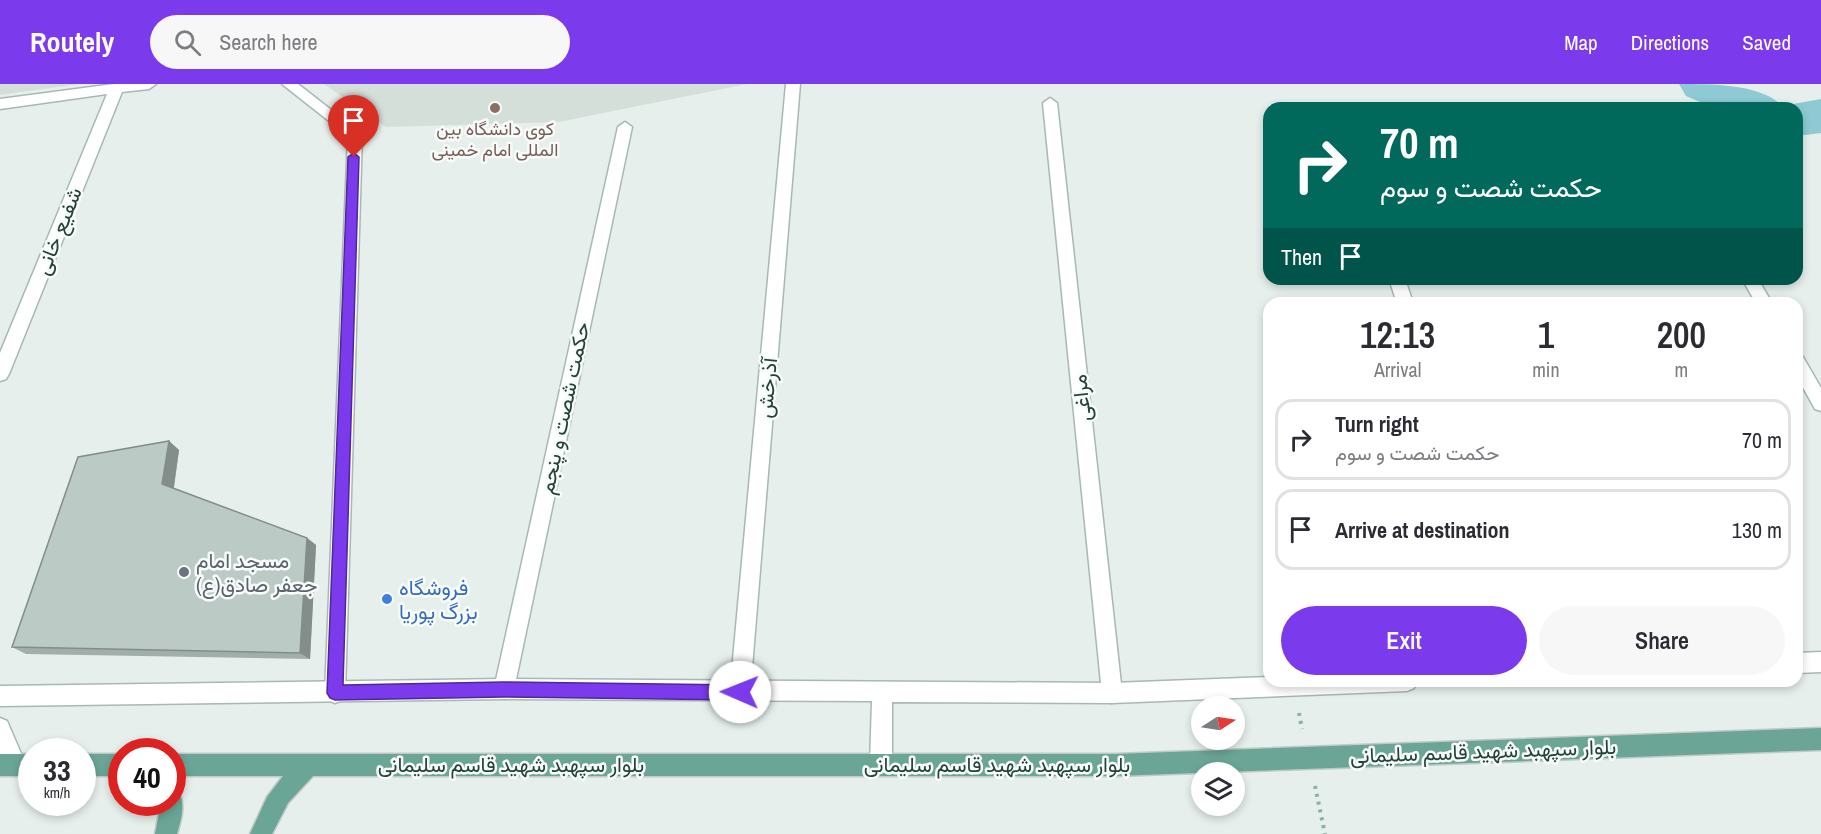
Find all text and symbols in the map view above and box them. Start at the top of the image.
search box [150,15,570,69]
text: Routely [30,23,114,61]
icon: search [171,26,204,59]
text: Search here [219,27,317,57]
text: Map [1564,28,1598,57]
text: Directions [1631,28,1709,57]
text: Saved [1742,28,1791,57]
pin [328,95,379,157]
marker: کوی دانشگاه بین المللی امام خمینی [488,101,502,115]
icon: arrive [337,104,370,137]
text: 70 m [1380,115,1459,171]
place label: کوی دانشگاه بین المللی امام خمینی [432,116,558,162]
icon: right [1281,126,1359,204]
text: حکمت شصت و سوم [1380,169,1602,205]
street label: شفیع خانی [27,183,89,279]
icon: arrive [1334,240,1367,273]
text: Then [1281,242,1322,272]
text: 12:13 [1360,311,1435,359]
text: 1 [1538,311,1554,359]
text: 200 [1657,311,1706,359]
street label: حکمت شصت و پنجم [532,319,596,497]
street label: آذرخش [750,354,784,419]
text: Arrival [1374,356,1421,383]
text: min [1532,356,1560,383]
text: m [1674,356,1688,383]
street label: مراغی [1064,373,1098,423]
text: Turn right [1335,409,1419,439]
icon: right [1284,423,1317,456]
text: 70 m [1742,425,1782,455]
text: حکمت شصت و سوم [1335,439,1499,466]
icon: arrive [1284,513,1317,546]
text: Arrive at destination [1335,515,1509,545]
text: 130 m [1732,515,1782,545]
place label: مسجد امام جعفر صادق(ع) [196,546,318,599]
marker: مسجد امام جعفر صادق(ع) [177,565,191,579]
place label: فروشگاه بزرگ پوریا [399,573,478,626]
marker: فروشگاه بزرگ پوریا [380,592,394,606]
button: Exit [1281,606,1527,675]
button: Share [1539,606,1785,675]
position arrow [708,660,772,724]
north arrow [1191,696,1245,750]
map controls [1191,696,1245,816]
street label: بلوار سپهبد شهید قاسم سلیمانی [1349,732,1617,770]
speed limit sign: 40 [108,738,186,816]
text: 33 [43,750,71,790]
street label: بلوار سپهبد شهید قاسم سلیمانی [378,750,644,779]
street label: بلوار سپهبد شهید قاسم سلیمانی [864,750,1130,779]
button: layers [1191,762,1245,816]
text: km/h [44,782,70,803]

